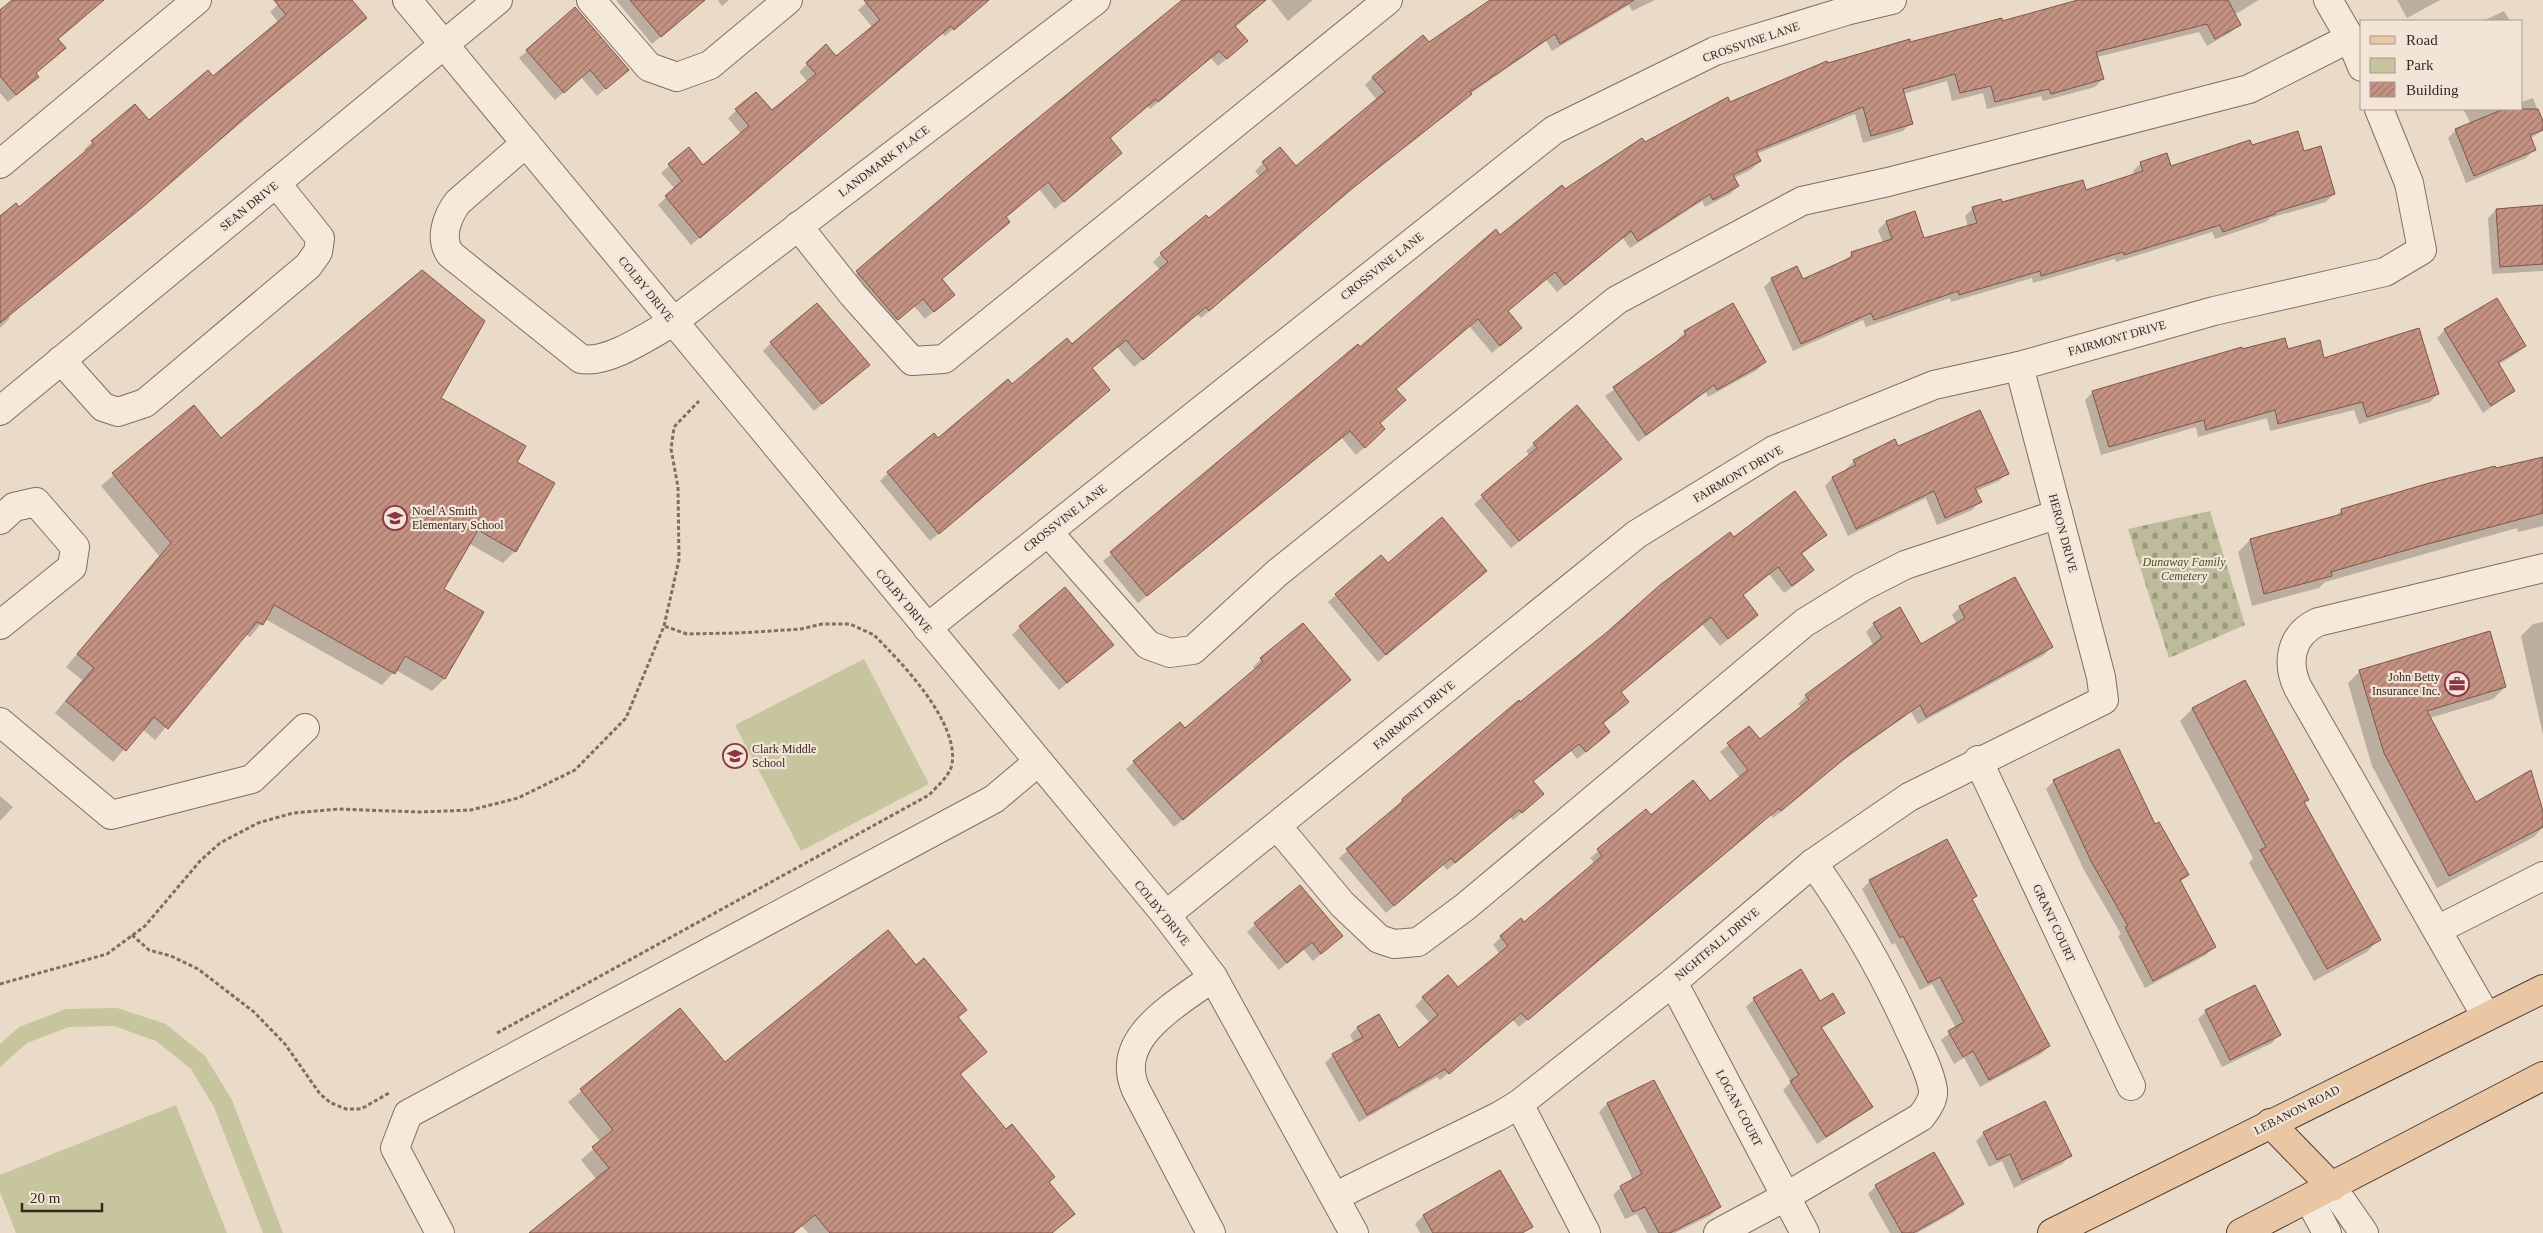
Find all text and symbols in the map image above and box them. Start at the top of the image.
street label: CROSSVINE LANE [1701,19,1801,65]
legend [2360,20,2523,110]
text: Road [2406,32,2438,48]
text: Park [2406,57,2434,73]
text: Building [2406,82,2459,98]
street label: LANDMARK PLACE [836,122,932,200]
street label: SEAN DRIVE [217,178,281,234]
street label: CROSSVINE LANE [1338,229,1426,303]
street label: COLBY DRIVE [615,254,677,324]
street label: FAIRMONT DRIVE [2066,317,2168,359]
street label: FAIRMONT DRIVE [1691,443,1785,505]
street label: CROSSVINE LANE [1021,481,1109,555]
street label: HERON DRIVE [2046,492,2080,574]
place label: Noel A Smith Elementary School [412,504,504,532]
school or university icon: Noel A Smith Elementary School [382,505,408,531]
park label: Dunaway Family Cemetery [2142,555,2226,583]
street label: COLBY DRIVE [873,566,935,636]
place label: John Betty Insurance Inc. [2372,670,2440,698]
office icon: John Betty Insurance Inc. [2444,671,2470,697]
street label: FAIRMONT DRIVE [1370,678,1458,752]
place label: Clark Middle School [752,742,816,770]
school or university icon: Clark Middle School [722,743,748,769]
street label: COLBY DRIVE [1131,878,1193,948]
street label: GRANT COURT [2030,882,2078,965]
street label: NIGHTFALL DRIVE [1672,905,1762,983]
street label: LOGAN COURT [1713,1067,1765,1149]
street label: LEBANON ROAD [2252,1082,2342,1138]
scale bar [22,1180,102,1212]
text: 20 m [30,1190,61,1206]

